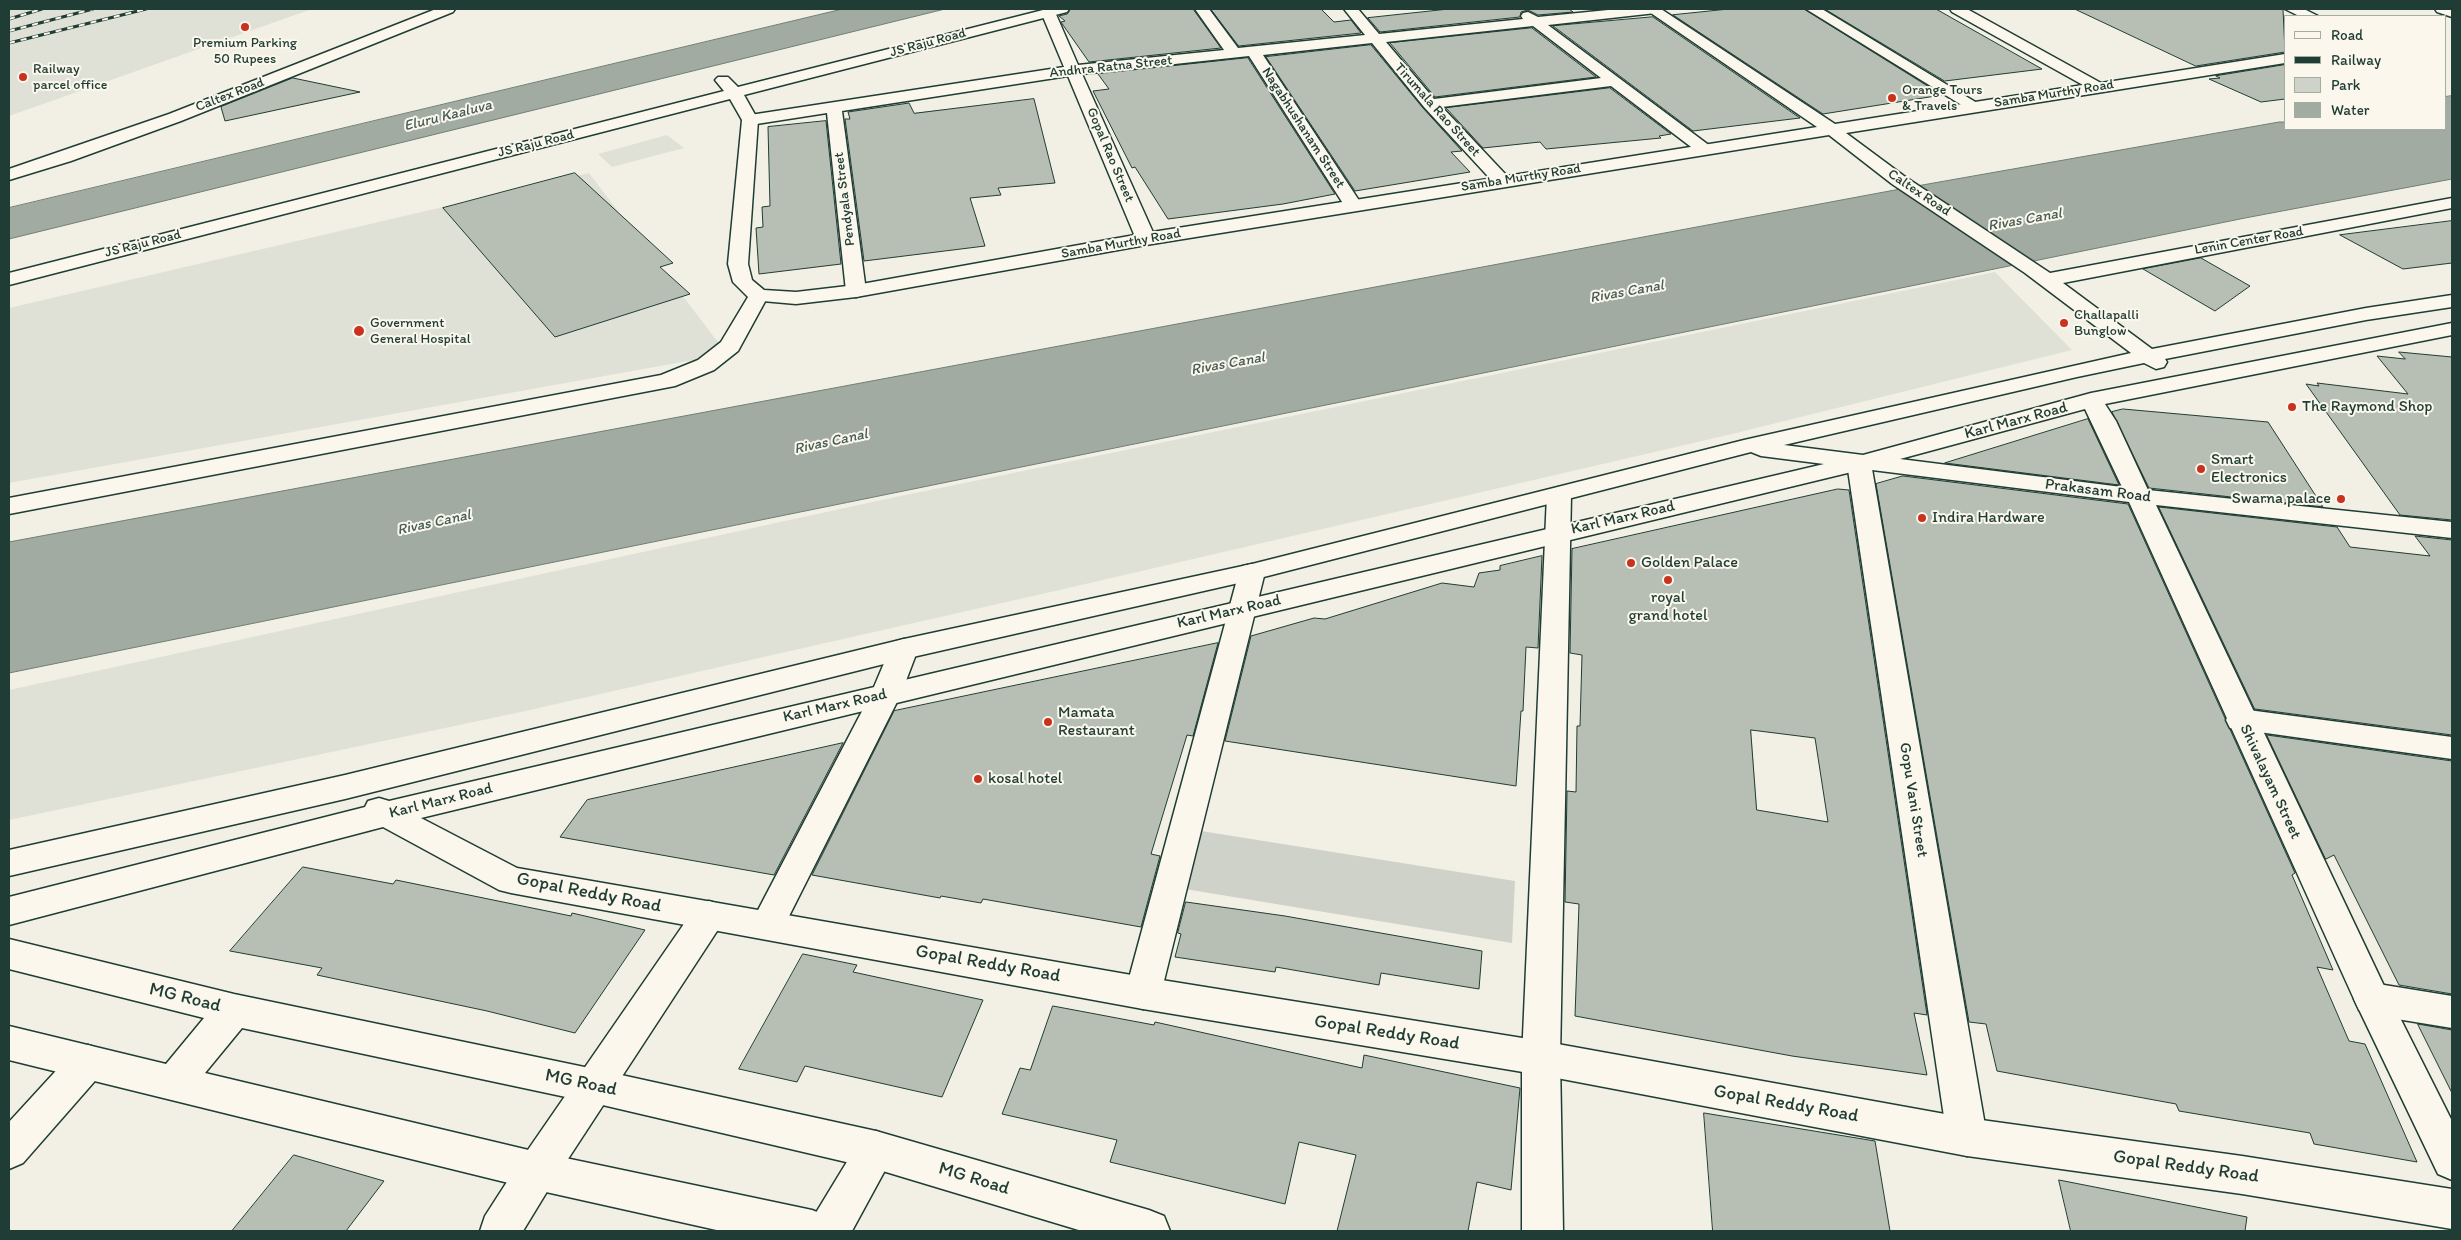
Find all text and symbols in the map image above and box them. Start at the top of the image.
legend [2284,15,2446,130]
marker: Premium Parking 50 Rupees [239,21,251,33]
street label: JS Raju Road [888,25,968,61]
text: Road [2331,26,2363,44]
place label: Premium Parking 50 Rupees [193,35,297,68]
text: Railway [2331,51,2381,69]
street label: Andhra Ratna Street [1049,52,1173,82]
street label: Tirumala Rao Street [1390,60,1484,160]
place label: Railway parcel office [33,61,107,94]
street label: Nagabhushanam Street [1258,64,1348,192]
marker: Railway parcel office [17,71,29,83]
street label: Caltex Road [193,74,267,116]
street label: Samba Murthy Road [1993,76,2115,112]
text: Park [2331,76,2361,94]
place label: Orange Tours & Travels [1902,82,1983,114]
marker: Orange Tours & Travels [1886,92,1898,104]
water label: Eluru Kaaluva [402,96,494,136]
text: Water [2331,101,2369,119]
street label: Gopal Rao Street [1082,105,1138,205]
street label: JS Raju Road [496,126,576,162]
street label: Pendyala Street [831,151,859,247]
street label: Samba Murthy Road [1460,160,1582,196]
street label: Caltex Road [1884,166,1954,220]
water label: Rivas Canal [1987,205,2063,235]
street label: Lenin Center Road [2193,223,2305,259]
street label: Samba Murthy Road [1060,225,1182,263]
street label: JS Raju Road [103,226,183,262]
water label: Rivas Canal [1589,277,1665,307]
place label: Challapalli Bunglow [2074,307,2139,340]
place label: Government General Hospital [370,315,471,348]
marker: Challapalli Bunglow [2058,317,2070,329]
marker: Government General Hospital [352,324,366,338]
water label: Rivas Canal [1190,349,1266,379]
place label: The Raymond Shop [2302,397,2432,417]
street label: Karl Marx Road [1962,398,2070,444]
marker: The Raymond Shop [2286,401,2298,413]
water label: Rivas Canal [793,425,869,459]
place label: Smart Electronics [2211,450,2287,488]
marker: Smart Electronics [2195,463,2207,475]
street label: Prakasam Road [2044,475,2152,507]
place label: Swarna palace [2232,489,2331,509]
marker: Swarna palace [2335,493,2347,505]
street label: Karl Marx Road [1569,497,1677,539]
water label: Rivas Canal [396,506,472,540]
place label: Indira Hardware [1932,508,2045,528]
marker: Indira Hardware [1916,512,1928,524]
place label: Golden Palace [1641,553,1738,573]
marker: Golden Palace [1625,557,1637,569]
marker: royal grand hotel [1662,574,1674,586]
place label: royal grand hotel [1629,588,1707,626]
street label: Karl Marx Road [1175,591,1283,633]
street label: Karl Marx Road [781,685,889,727]
place label: Mamata Restaurant [1058,703,1135,741]
marker: Mamata Restaurant [1042,716,1054,728]
street label: Shivalayam Street [2235,722,2305,842]
street label: Gopu Vani Street [1894,741,1932,859]
place label: kosal hotel [988,769,1062,789]
marker: kosal hotel [972,773,984,785]
street label: Karl Marx Road [387,779,495,823]
street label: Gopal Reddy Road [515,868,663,918]
street label: Gopal Reddy Road [914,940,1062,988]
street label: MG Road [147,978,223,1018]
street label: Gopal Reddy Road [1313,1010,1461,1056]
street label: MG Road [543,1064,619,1102]
street label: Gopal Reddy Road [1712,1080,1860,1128]
street label: Gopal Reddy Road [2112,1145,2260,1189]
street label: MG Road [936,1157,1012,1201]

